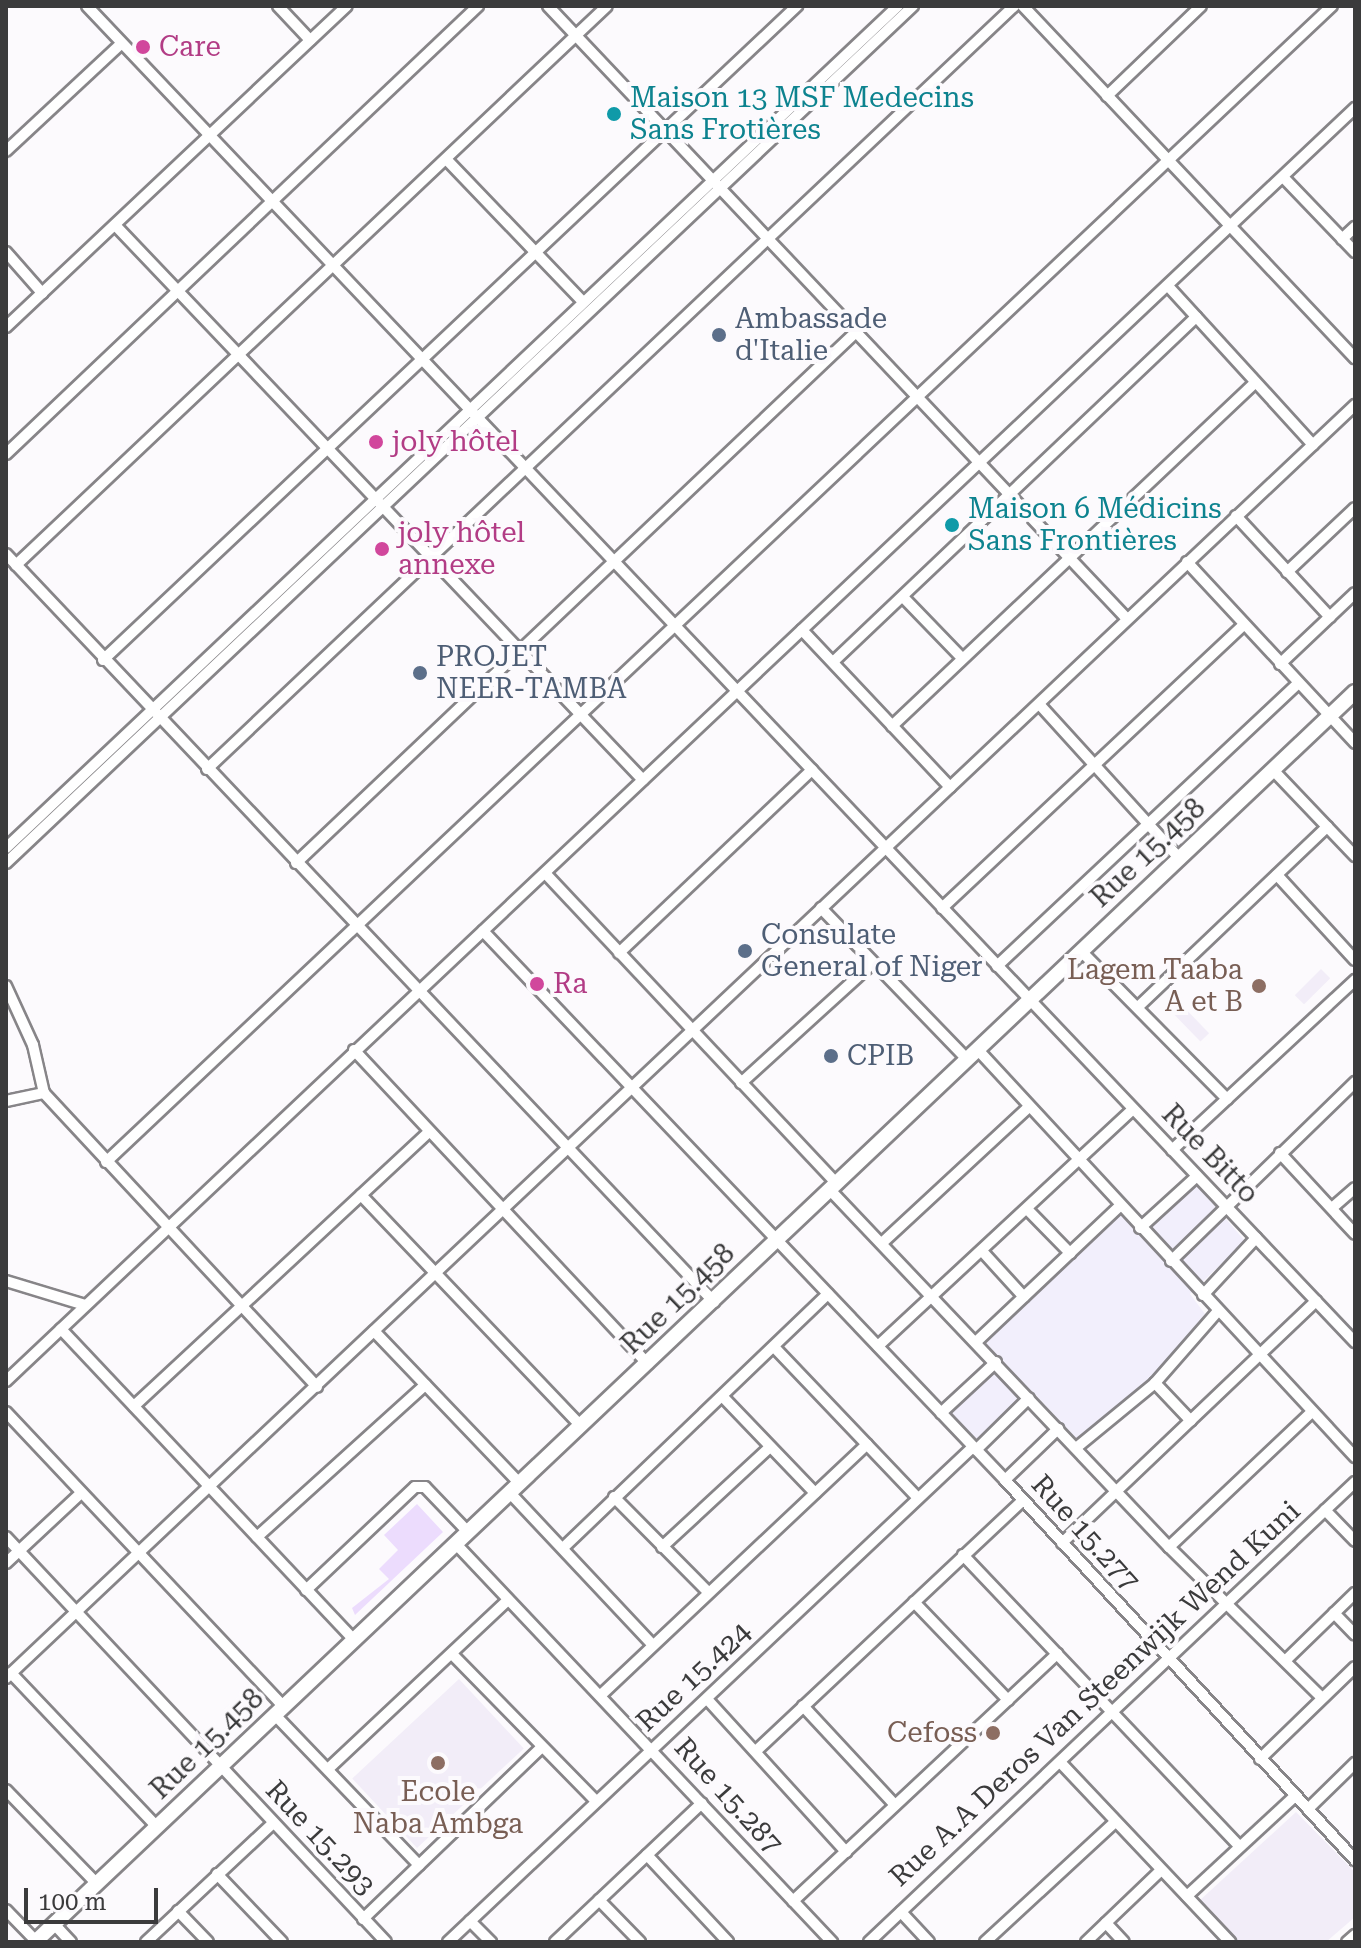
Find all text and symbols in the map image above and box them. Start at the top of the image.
place label: Care [159,30,221,64]
marker: Care [134,38,152,56]
place label: Maison 13 MSF Medecins Sans Frotières [630,81,974,147]
marker: Maison 13 MSF Medecins Sans Frotières [605,105,623,123]
place label: Ambassade d'Italie [735,302,887,368]
marker: Ambassade d'Italie [710,326,728,344]
place label: joly hôtel [392,425,519,459]
marker: joly hôtel [367,433,385,451]
place label: Maison 6 Médicins Sans Frontières [968,492,1222,558]
place label: joly hôtel annexe [398,516,525,582]
marker: Maison 6 Médicins Sans Frontières [943,516,961,534]
marker: joly hôtel annexe [373,540,391,558]
place label: PROJET NEER-TAMBA [436,640,627,706]
marker: PROJET NEER-TAMBA [411,664,429,682]
street label: Rue 15.458 [1084,791,1212,915]
place label: Consulate General of Niger [761,918,983,984]
marker: Consulate General of Niger [736,942,754,960]
place label: Lagem Taaba A et B [1067,953,1243,1019]
place label: Ra [553,967,587,1001]
marker: Ra [528,975,546,993]
marker: Lagem Taaba A et B [1250,977,1268,995]
place label: CPIB [847,1039,914,1073]
marker: CPIB [822,1047,840,1065]
street label: Rue Bitto [1155,1098,1265,1210]
street label: Rue 15.458 [614,1237,742,1361]
street label: Rue 15.277 [1024,1468,1146,1598]
street label: Rue A.A Deros Van Steenwijk Wend Kuni [883,1494,1307,1894]
street label: Rue 15.424 [630,1615,758,1739]
street label: Rue 15.458 [143,1682,271,1806]
place label: Cefoss [887,1716,977,1750]
marker: Cefoss [984,1724,1002,1742]
street label: Rue 15.287 [667,1731,789,1861]
marker: Ecole Naba Ambga [429,1754,447,1772]
street label: Rue 15.293 [258,1774,382,1902]
place label: Ecole Naba Ambga [353,1775,523,1841]
scale bar [28,1872,162,1922]
text: 100 m [38,1888,106,1916]

